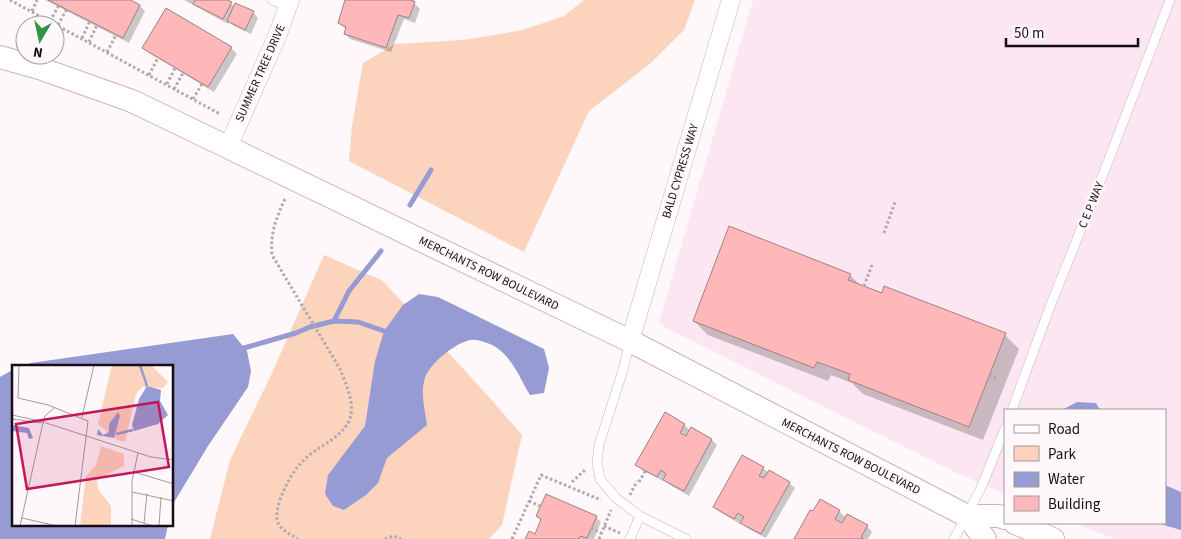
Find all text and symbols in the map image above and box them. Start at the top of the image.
north arrow [15,15,65,65]
scale bar [1006,15,1138,47]
street label: SUMMER TREE DRIVE [231,22,290,125]
text: 50 m [1014,23,1044,44]
text: N [32,41,44,62]
street label: BALD CYPRESS WAY [658,121,703,221]
street label: C E P WAY [1074,179,1109,231]
street label: MERCHANTS ROW BOULEVARD [416,232,562,315]
inset map [12,365,174,526]
legend [1004,409,1166,524]
street label: MERCHANTS ROW BOULEVARD [778,414,923,499]
text: Road [1048,419,1080,440]
text: Park [1048,444,1077,465]
text: Water [1048,469,1085,490]
text: Building [1048,494,1101,515]

